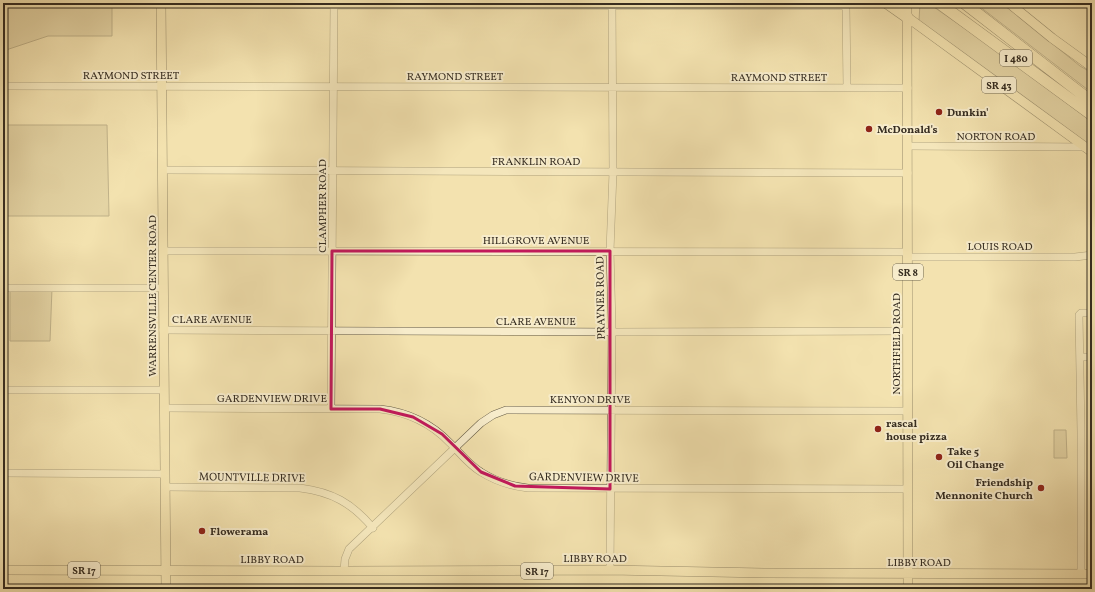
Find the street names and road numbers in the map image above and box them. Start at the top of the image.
road number: I 480 [1000,50,1032,66]
street label: RAYMOND STREET [83,69,180,84]
street label: RAYMOND STREET [407,70,504,85]
street label: RAYMOND STREET [731,71,828,86]
road number: SR 43 [982,77,1016,93]
street label: NORTON ROAD [957,130,1035,145]
street label: FRANKLIN ROAD [492,155,580,170]
street label: CLAMPHER ROAD [316,159,331,253]
street label: WARRENSVILLE CENTER ROAD [146,215,161,377]
street label: HILLGROVE AVENUE [483,234,590,249]
street label: LOUIS ROAD [968,240,1032,255]
street label: PRAYNER ROAD [593,256,610,340]
road number: SR 8 [893,264,923,280]
street label: NORTHFIELD ROAD [890,293,905,395]
street label: CLARE AVENUE [172,313,252,328]
street label: CLARE AVENUE [496,315,576,330]
street label: GARDENVIEW DRIVE [217,392,327,407]
street label: KENYON DRIVE [550,393,631,408]
street label: MOUNTVILLE DRIVE [199,470,306,487]
street label: GARDENVIEW DRIVE [529,470,639,487]
street label: LIBBY ROAD [563,552,627,567]
street label: LIBBY ROAD [240,553,304,568]
street label: LIBBY ROAD [887,556,951,571]
road number: SR 17 [68,562,100,578]
road number: SR 17 [521,563,553,579]

